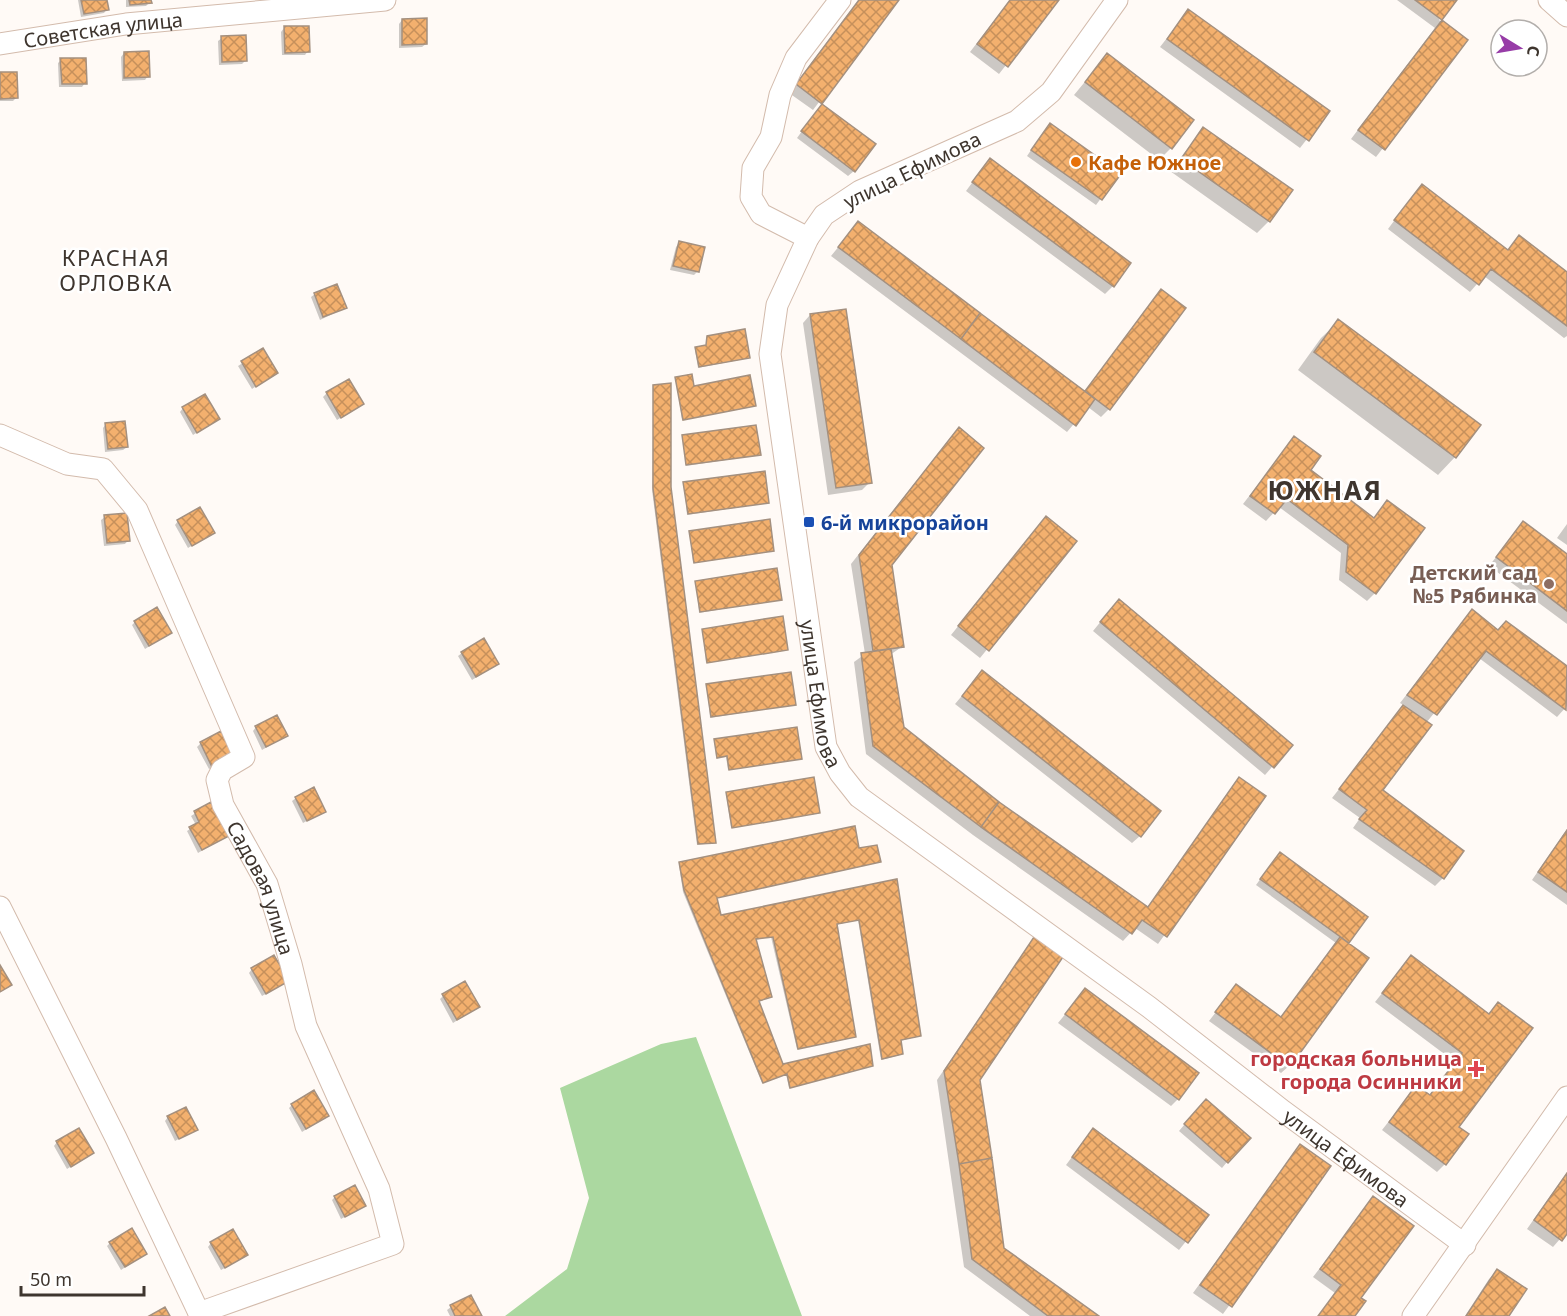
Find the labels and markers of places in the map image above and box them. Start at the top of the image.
place label: Кафе Южное [1088,149,1221,176]
marker: Кафе Южное [1069,155,1083,169]
place label: 6-й микрорайон [821,509,989,536]
marker: 6-й микрорайон [802,515,816,529]
place label: Детский сад №5 Рябинка [1410,559,1537,609]
marker: Детский сад №5 Рябинка [1542,577,1556,591]
place label: городская больница города Осинники [1250,1045,1462,1095]
marker: городская больница города Осинники [1467,1060,1485,1078]

